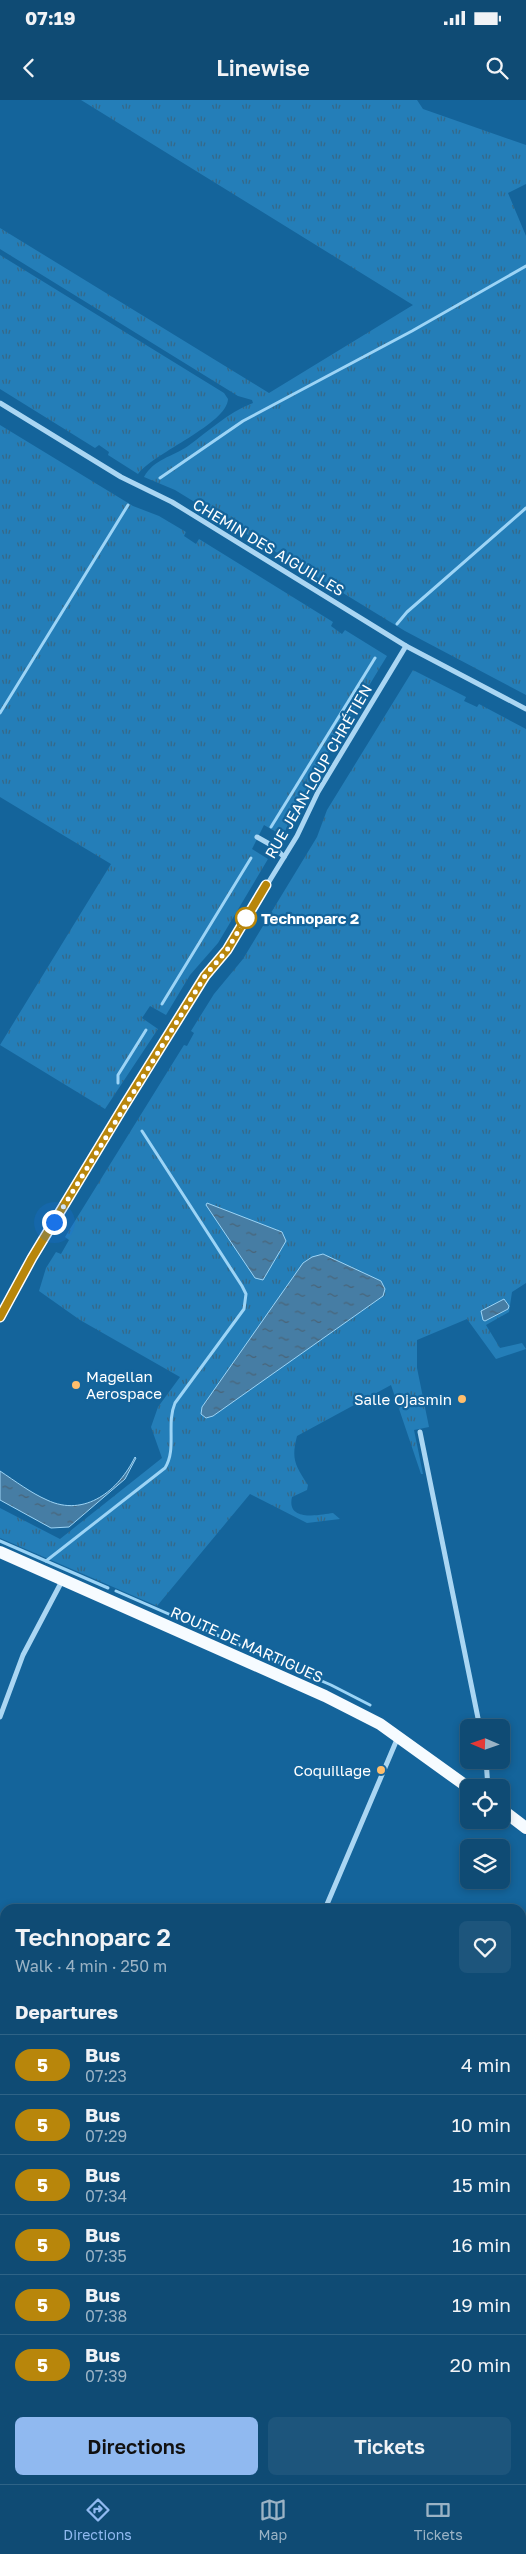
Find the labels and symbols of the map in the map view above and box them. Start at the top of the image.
street label: CHEMIN DES AIGUILLES [190,495,348,599]
street label: RUE JEAN-LOUP CHRÉTIEN [261,681,375,861]
marker: Technoparc 2 [235,907,257,929]
place label: Technoparc 2 [261,909,359,927]
your location [42,1210,67,1235]
place label: Magellan Aerospace [86,1367,162,1402]
marker: Magellan Aerospace [70,1379,82,1391]
place label: Salle Ojasmin [354,1390,452,1408]
marker: Salle Ojasmin [456,1393,468,1405]
street label: ROUTE DE MARTIGUES [168,1602,326,1686]
north arrow [460,1719,510,1769]
place label: Coquillage [293,1761,371,1779]
marker: Coquillage [375,1764,387,1776]

